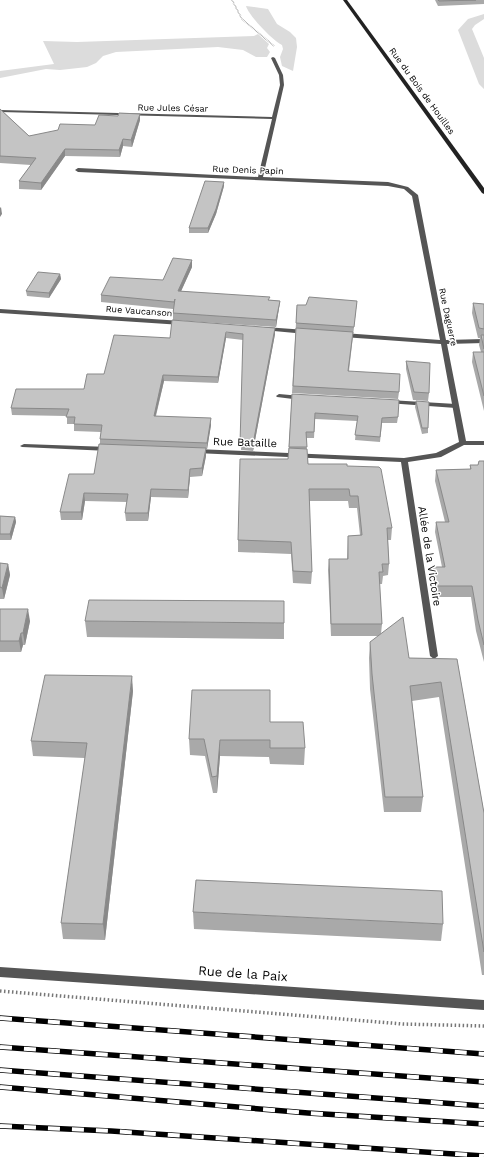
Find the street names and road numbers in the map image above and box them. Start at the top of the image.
street label: Rue du Bois de Houilles [387,46,457,136]
street label: Rue Jules César [138,102,209,114]
street label: Rue Denis Papin [212,164,284,176]
street label: Rue Daguerre [437,287,459,347]
street label: Rue Vaucanson [105,304,173,318]
street label: Rue Bataille [213,435,277,450]
street label: Allée de la Victoire [415,505,444,607]
street label: Rue de la Paix [198,963,288,984]

